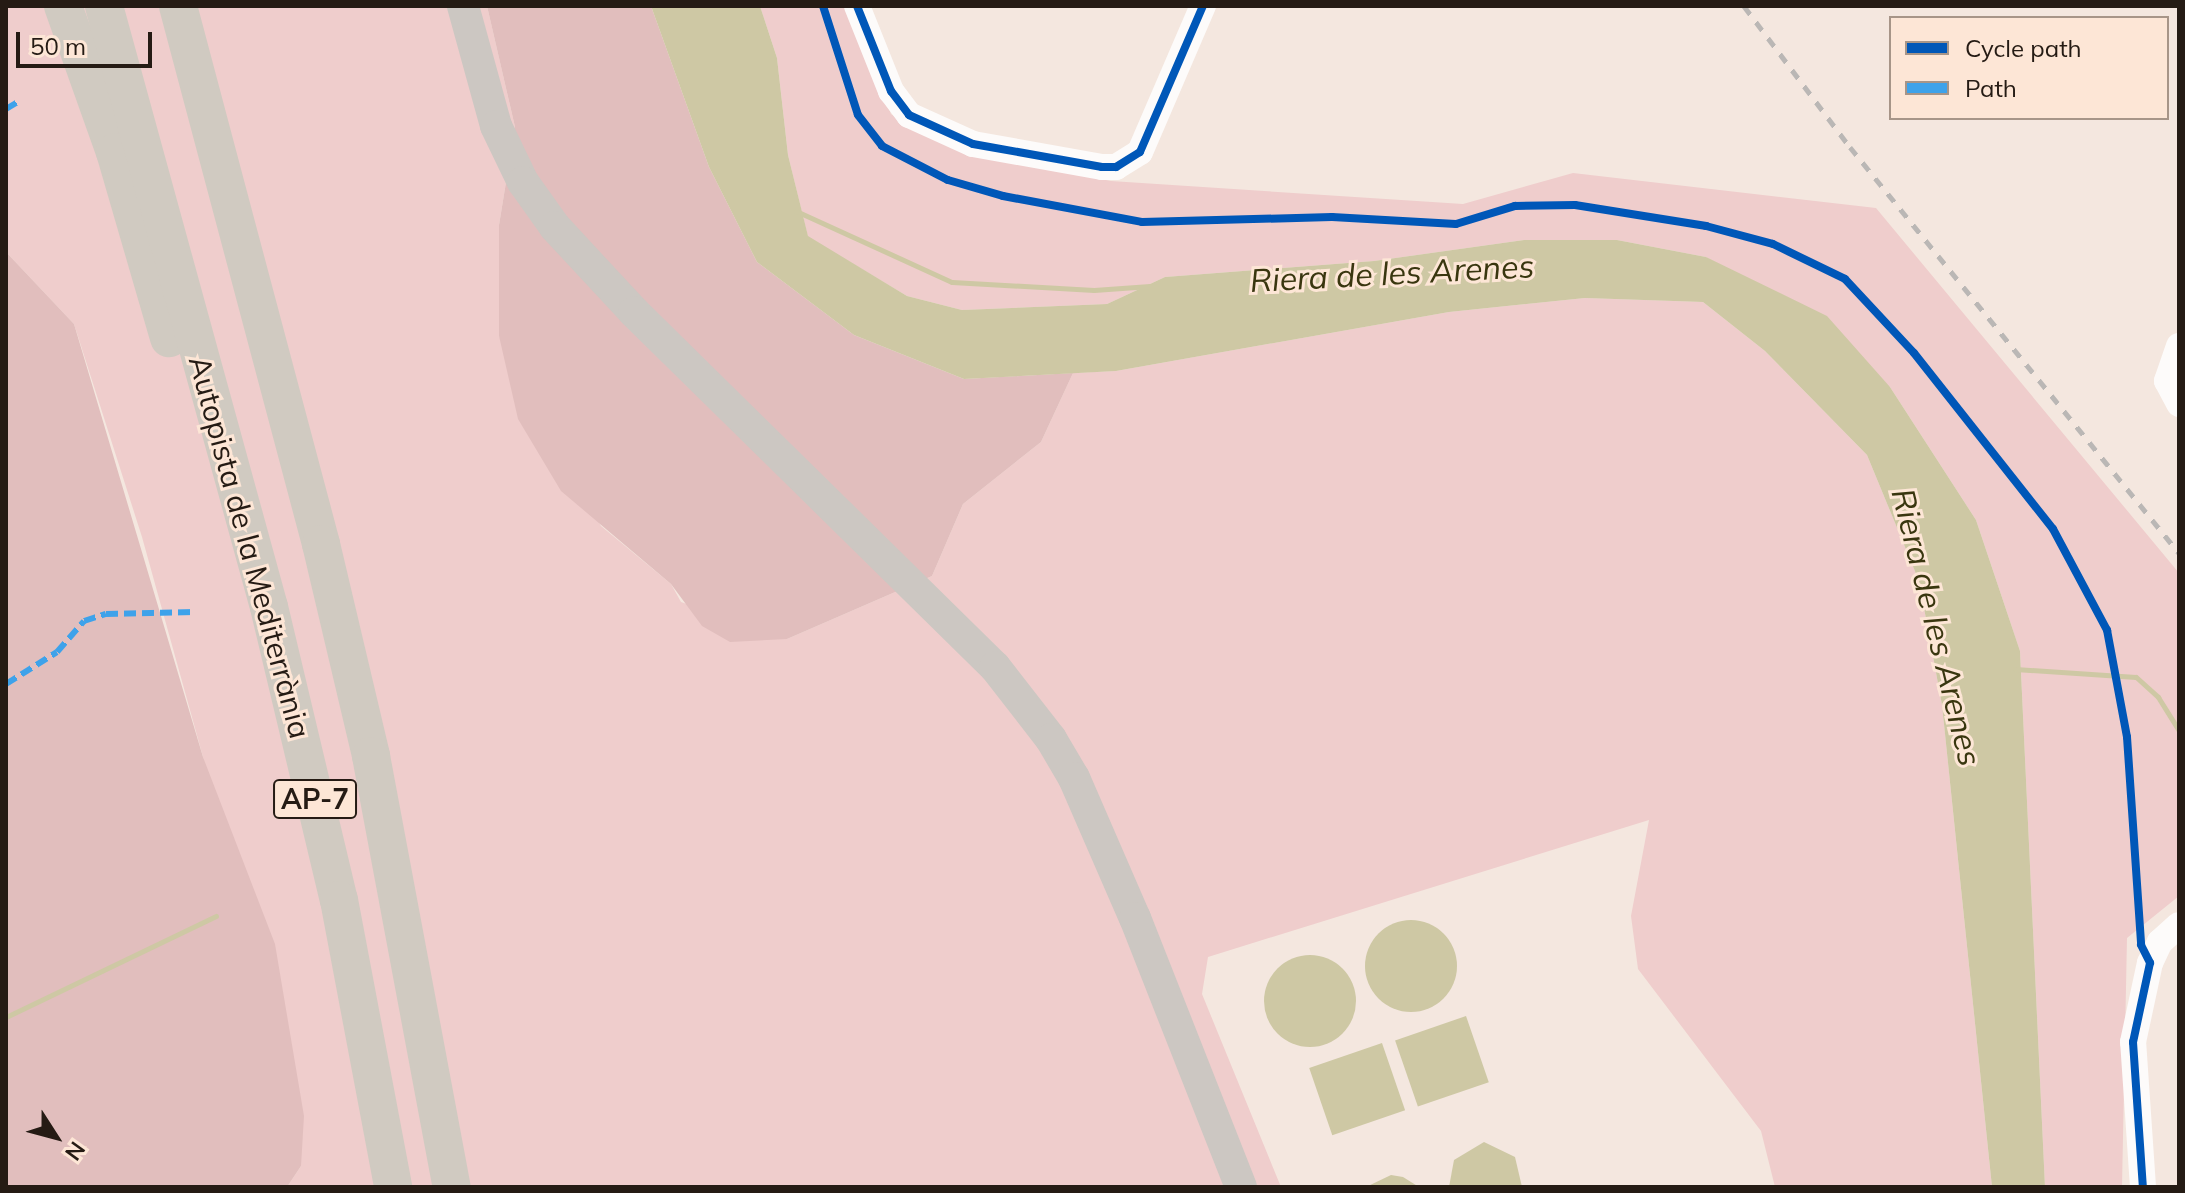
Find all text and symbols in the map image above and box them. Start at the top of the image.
scale bar [20,16,156,66]
legend [1889,16,2169,120]
text: 50 m [30,31,86,61]
text: Cycle path [1965,33,2082,63]
text: Path [1965,73,2017,103]
water label: Riera de les Arenes [1249,246,1535,300]
street label: Autopista de la Mediterrània [182,352,318,742]
water label: Riera de les Arenes [1884,484,1990,770]
road number: AP-7 [273,775,357,823]
north arrow [16,1097,96,1177]
text: N [59,1136,92,1166]

